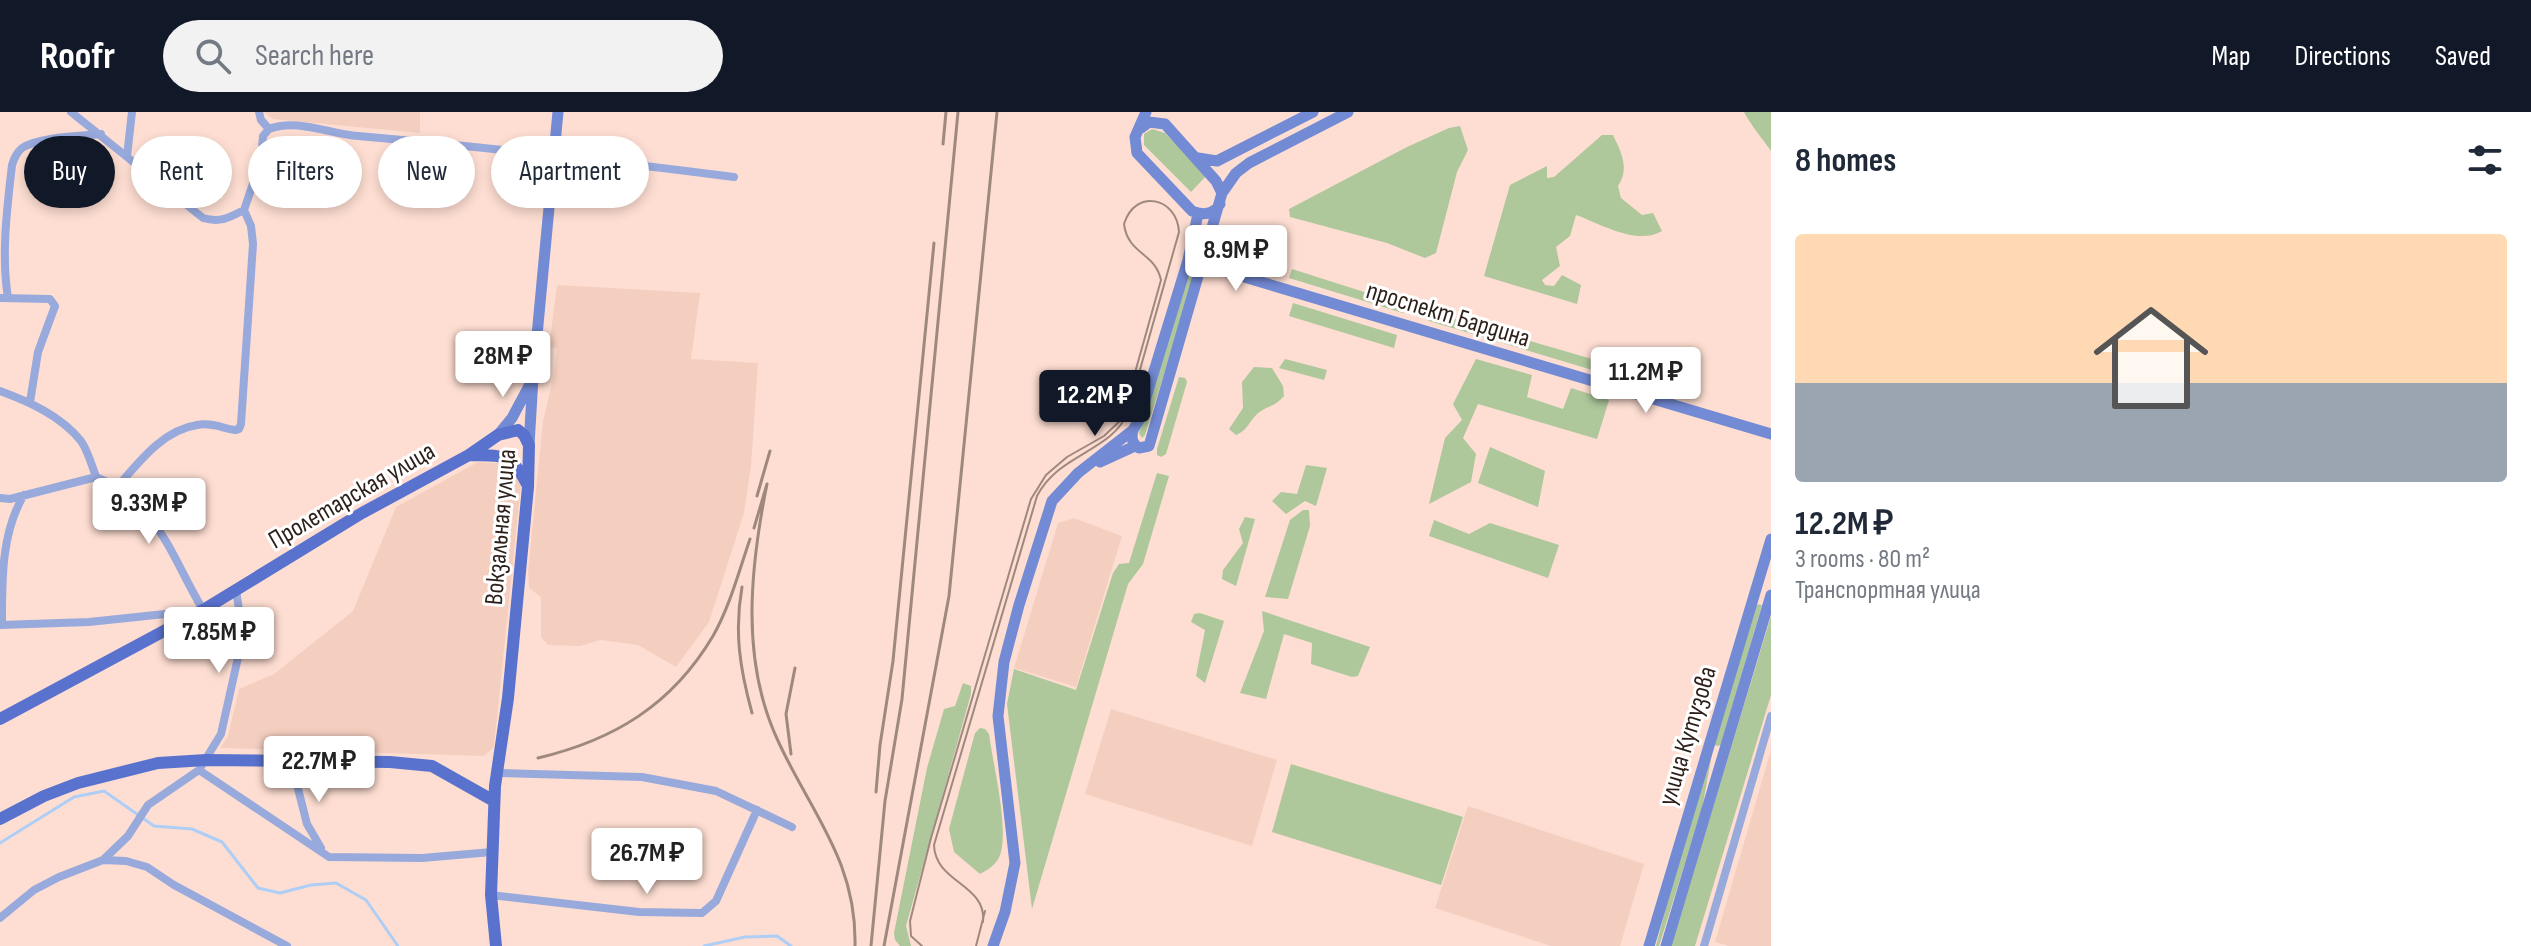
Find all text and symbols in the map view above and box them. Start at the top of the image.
search box [163,20,723,92]
text: Roofr [40,34,115,79]
icon: search [191,34,235,78]
text: Search here [255,38,374,74]
text: Map [2212,40,2251,73]
text: Directions [2295,40,2391,73]
text: Saved [2435,40,2491,73]
chip: Buy [24,136,115,208]
chip: Rent [131,136,232,208]
chip: Filters [248,136,362,208]
chip: New [378,136,475,208]
chip: Apartment [491,136,649,208]
icon: filters [2463,138,2507,182]
text: 8 homes [1795,140,1896,181]
pin: 8.9M ₽ [1171,225,1301,293]
text: 8.9M ₽ [1203,235,1269,266]
street label: проспект Бардина [1362,275,1534,355]
icon: home [2079,286,2223,430]
pin: 28M ₽ [447,331,559,399]
text: 28M ₽ [473,341,533,372]
pin: 11.2M ₽ [1572,347,1720,415]
text: 11.2M ₽ [1609,357,1683,388]
pin: 12.2M ₽ [1021,370,1169,438]
text: 12.2M ₽ [1057,380,1133,411]
street label: Пролетарская улица [263,436,441,556]
street label: Вокзальная улица [479,448,523,606]
pin: 9.33M ₽ [75,478,223,546]
text: 9.33M ₽ [111,488,187,519]
text: 12.2M ₽ [1795,503,1894,544]
text: 3 rooms · 80 m² [1795,544,1930,575]
text: Транспортная улица [1795,575,1981,606]
pin: 7.85M ₽ [145,607,293,675]
text: 7.85M ₽ [182,617,256,648]
street label: улица Кутузова [1652,663,1724,809]
pin: 22.7M ₽ [245,736,393,804]
text: 22.7M ₽ [282,746,356,777]
pin: 26.7M ₽ [573,828,721,896]
text: 26.7M ₽ [609,838,685,869]

